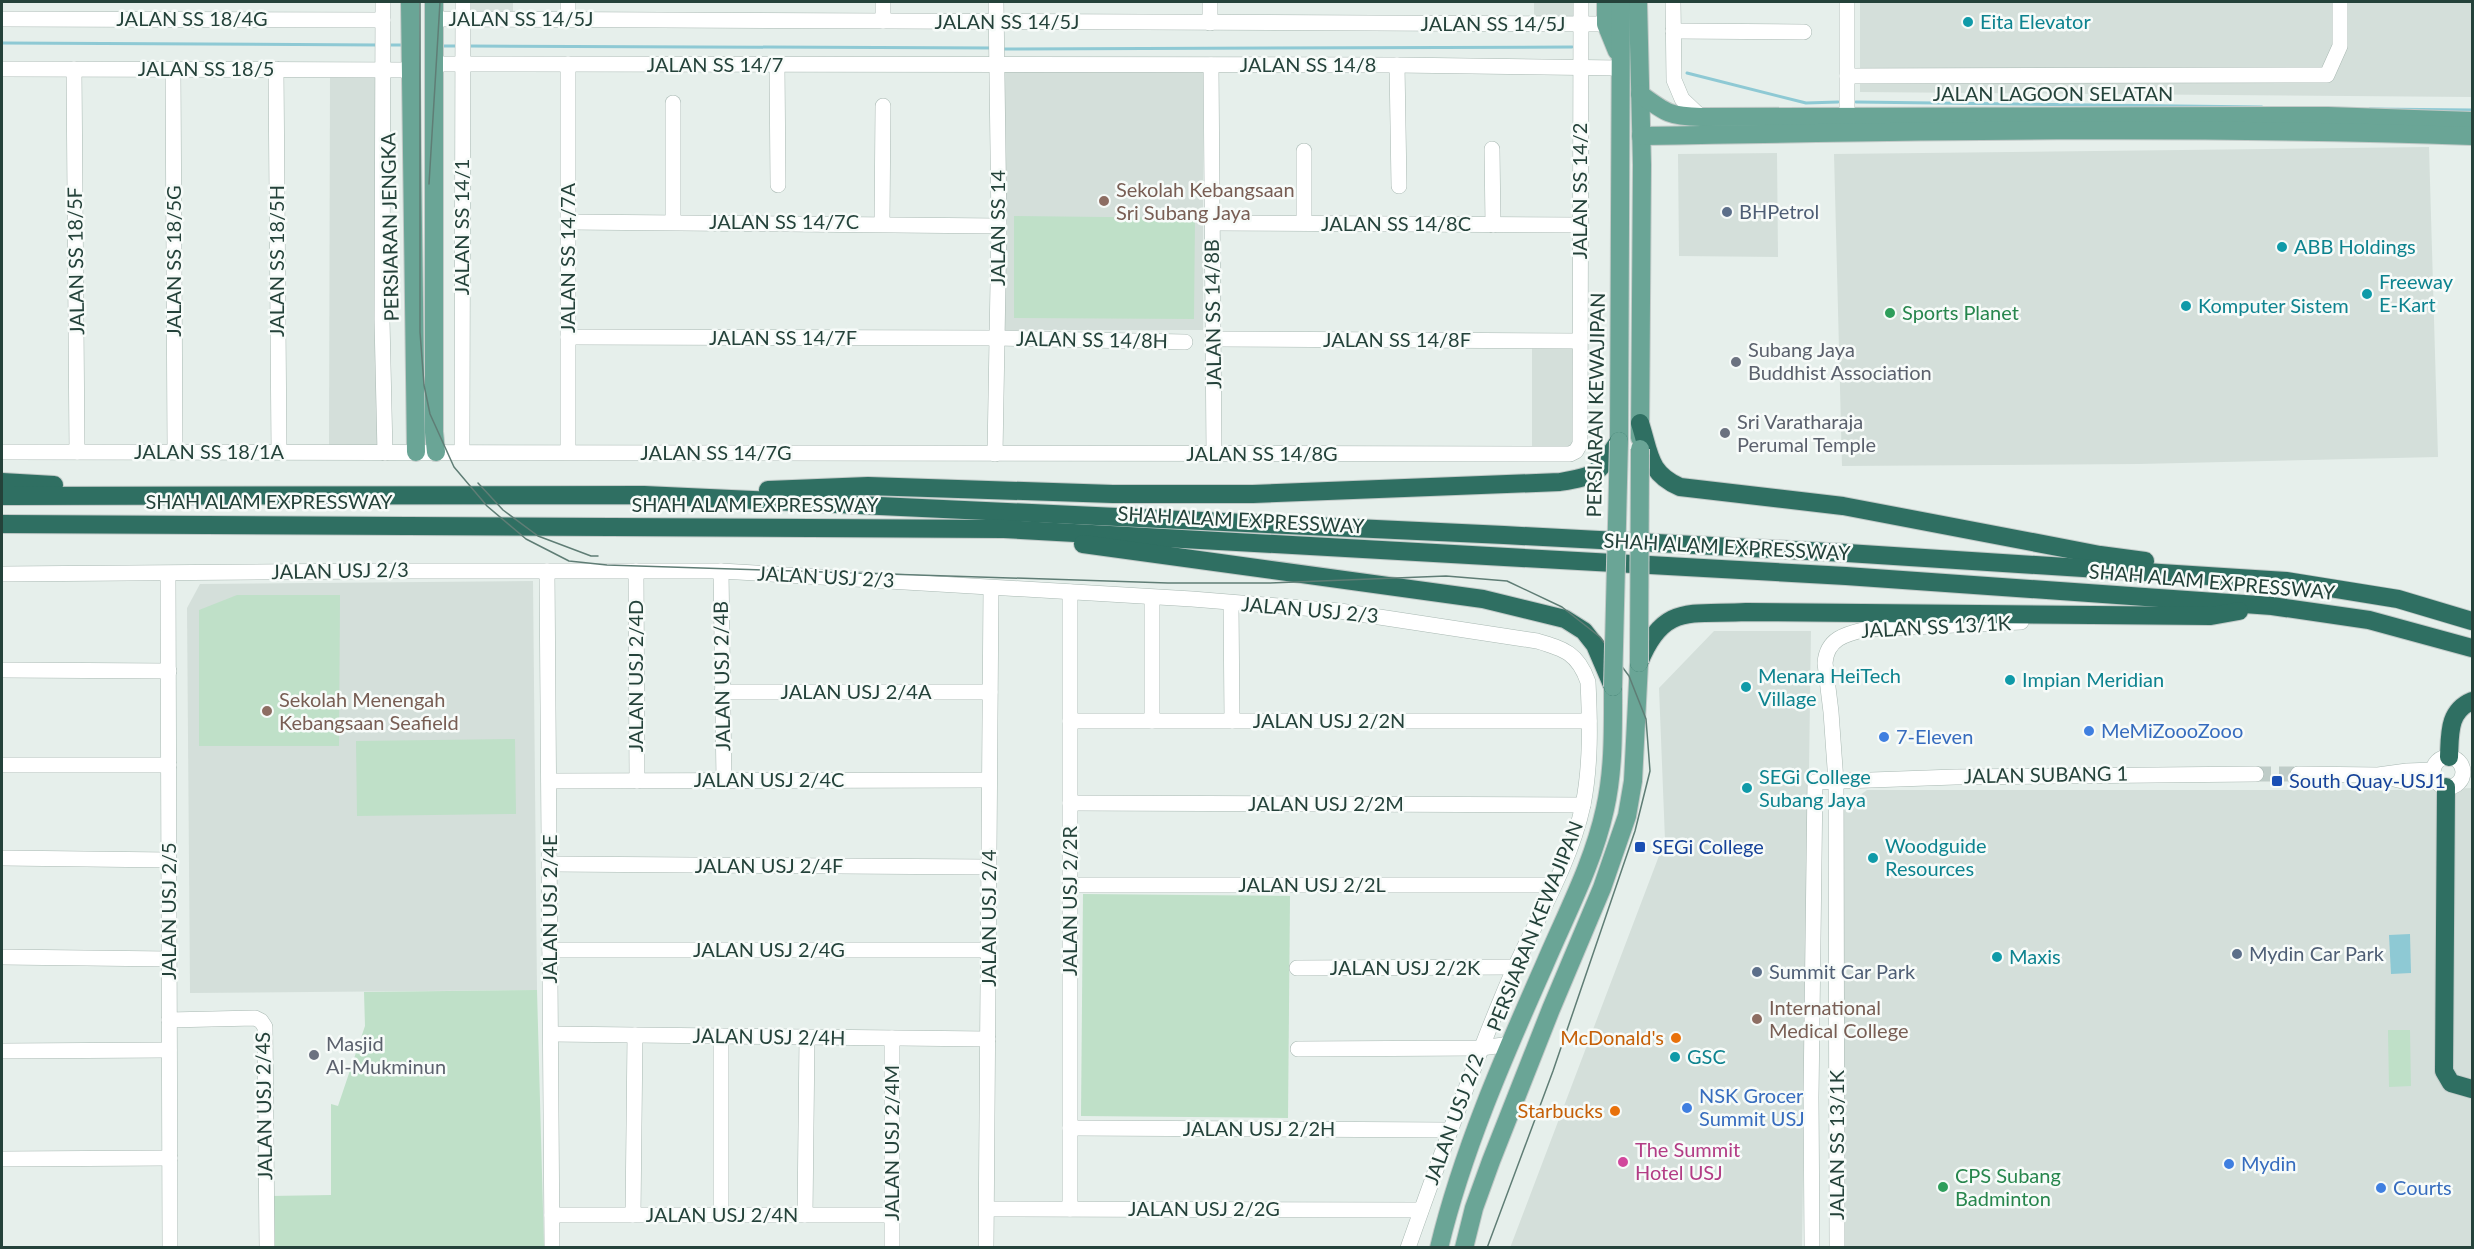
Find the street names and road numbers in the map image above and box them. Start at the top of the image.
street label: JALAN SS 18/4G [116,6,268,30]
street label: JALAN SS 14/5J [448,6,594,30]
street label: JALAN SS 14/5J [934,9,1080,33]
street label: JALAN SS 14/5J [1420,11,1566,35]
street label: JALAN SS 14/7 [647,52,783,76]
street label: JALAN SS 14/8 [1240,52,1376,76]
street label: JALAN SS 18/5 [138,56,274,80]
street label: JALAN LAGOON SELATAN [1933,81,2173,105]
street label: JALAN SS 14/2 [1567,123,1591,259]
street label: PERSIARAN JENGKA [375,132,403,322]
street label: JALAN SS 14/1 [449,159,473,295]
street label: JALAN SS 14 [985,170,1009,286]
street label: JALAN SS 14/7A [555,182,579,333]
street label: JALAN SS 18/5G [161,185,185,337]
street label: JALAN SS 18/5H [264,185,288,337]
street label: JALAN SS 18/5F [62,187,88,335]
street label: JALAN SS 14/7C [709,209,859,233]
street label: JALAN SS 14/8C [1321,211,1471,235]
street label: JALAN SS 14/8B [1199,239,1225,389]
street label: PERSIARAN KEWAJIPAN [1581,292,1609,517]
street label: JALAN SS 14/7F [709,325,857,349]
street label: JALAN SS 14/8H [1016,326,1168,352]
street label: JALAN SS 14/8F [1323,327,1471,351]
street label: JALAN SS 18/1A [134,439,285,463]
street label: JALAN SS 14/7G [640,440,792,464]
street label: JALAN SS 14/8G [1186,441,1338,465]
street label: SHAH ALAM EXPRESSWAY [145,489,393,513]
street label: SHAH ALAM EXPRESSWAY [631,492,879,516]
street label: SHAH ALAM EXPRESSWAY [1117,501,1366,537]
street label: SHAH ALAM EXPRESSWAY [1603,528,1852,564]
street label: JALAN USJ 2/3 [271,557,409,583]
street label: SHAH ALAM EXPRESSWAY [2088,558,2337,604]
street label: JALAN USJ 2/3 [757,560,895,592]
street label: JALAN USJ 2/3 [1241,591,1380,627]
street label: JALAN USJ 2/4D [623,600,647,752]
street label: JALAN USJ 2/4B [708,601,734,751]
street label: JALAN SS 13/1K [1860,610,2012,642]
street label: JALAN USJ 2/4A [781,679,932,703]
street label: JALAN USJ 2/2N [1253,708,1405,732]
street label: JALAN SUBANG 1 [1964,761,2128,787]
street label: JALAN USJ 2/4C [694,767,844,791]
street label: JALAN USJ 2/2M [1248,791,1404,815]
street label: PERSIARAN KEWAJIPAN [1481,817,1587,1034]
street label: JALAN USJ 2/2R [1057,826,1081,976]
street label: JALAN USJ 2/4E [537,835,561,983]
street label: JALAN USJ 2/5 [156,842,180,980]
street label: JALAN USJ 2/4 [976,849,1000,987]
street label: JALAN USJ 2/4F [695,853,843,877]
street label: JALAN USJ 2/2L [1238,872,1386,896]
street label: JALAN USJ 2/4G [693,937,845,961]
street label: JALAN USJ 2/2K [1330,955,1481,979]
street label: JALAN USJ 2/4H [693,1023,846,1049]
street label: JALAN USJ 2/4S [250,1032,276,1180]
street label: JALAN USJ 2/2 [1418,1050,1488,1187]
street label: JALAN USJ 2/4M [879,1065,903,1221]
street label: JALAN SS 13/1K [1824,1069,1848,1220]
street label: JALAN USJ 2/2H [1183,1116,1335,1140]
street label: JALAN USJ 2/2G [1128,1196,1280,1220]
street label: JALAN USJ 2/4N [646,1202,798,1226]

